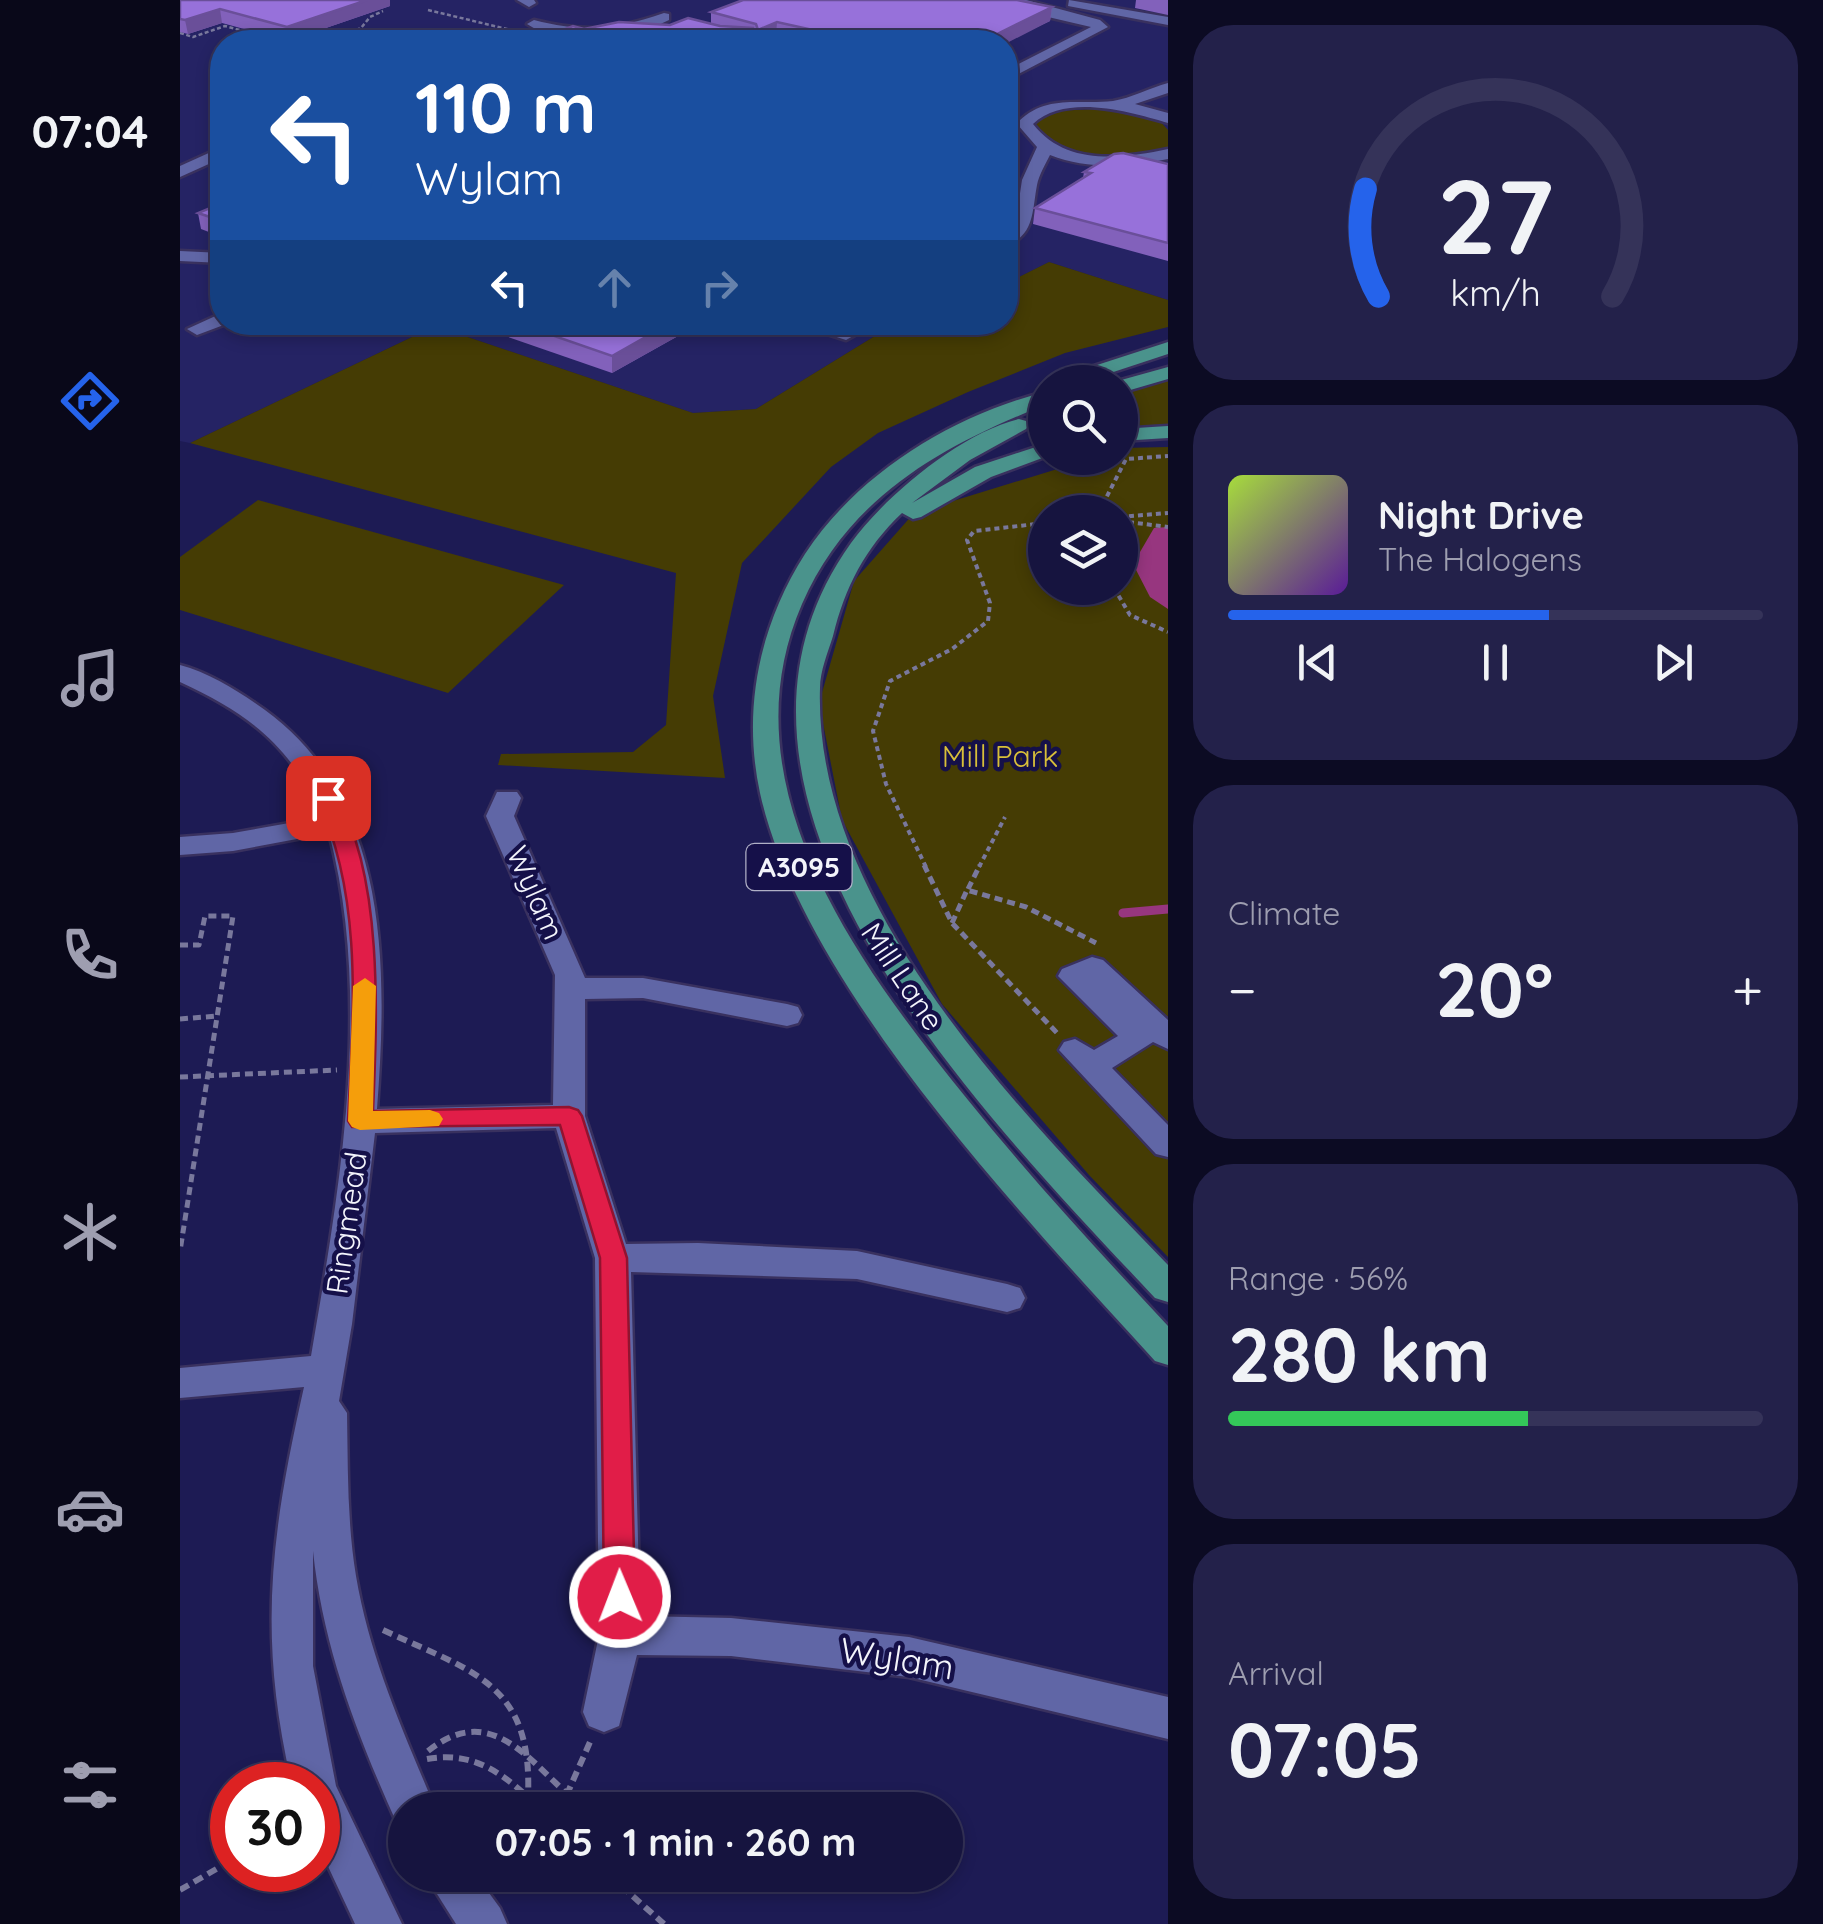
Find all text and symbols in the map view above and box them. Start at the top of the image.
text: 110 m [415,63,597,151]
icon: left [250,70,380,200]
text: 07:04 [32,103,148,159]
text: Wylam [415,150,563,206]
text: 27 [1437,150,1554,280]
icon: left [482,260,537,315]
icon: ahead [587,260,642,315]
icon: right [692,260,747,315]
text: km/h [1450,270,1541,315]
map controls [1028,365,1138,605]
button: search [1028,365,1138,475]
icon: directions [55,366,125,436]
text: Night Drive [1378,491,1584,539]
button: layers [1028,495,1138,605]
text: The Halogens [1378,539,1582,579]
icon: previous [1290,635,1345,690]
icon: pause [1468,635,1523,690]
icon: next [1646,635,1701,690]
icon: music [55,643,125,713]
park label: Mill Park [942,737,1058,775]
pin [286,756,371,841]
icon: arrive [301,771,356,826]
street label: Wylam [499,840,573,945]
road number: A3095 [746,844,852,890]
text: Climate [1228,893,1340,933]
street label: Mill Lane [853,915,953,1037]
icon: phone [55,920,125,990]
text: 20° [1435,942,1553,1036]
text: − [1228,955,1257,1024]
text: + [1732,955,1763,1024]
street label: Ringmead [317,1149,375,1296]
icon: climate [55,1197,125,1267]
text: Range · 56% [1228,1258,1408,1298]
text: 280 km [1228,1307,1491,1401]
icon: car [55,1474,125,1544]
position arrow [568,1545,672,1649]
street label: Wylam [837,1627,957,1689]
text: Arrival [1228,1653,1324,1693]
text: 07:05 [1228,1702,1422,1796]
icon: filters [55,1750,125,1820]
speed limit sign: 30 [210,1762,340,1892]
text: 07:05 · 1 min · 260 m [495,1818,856,1866]

